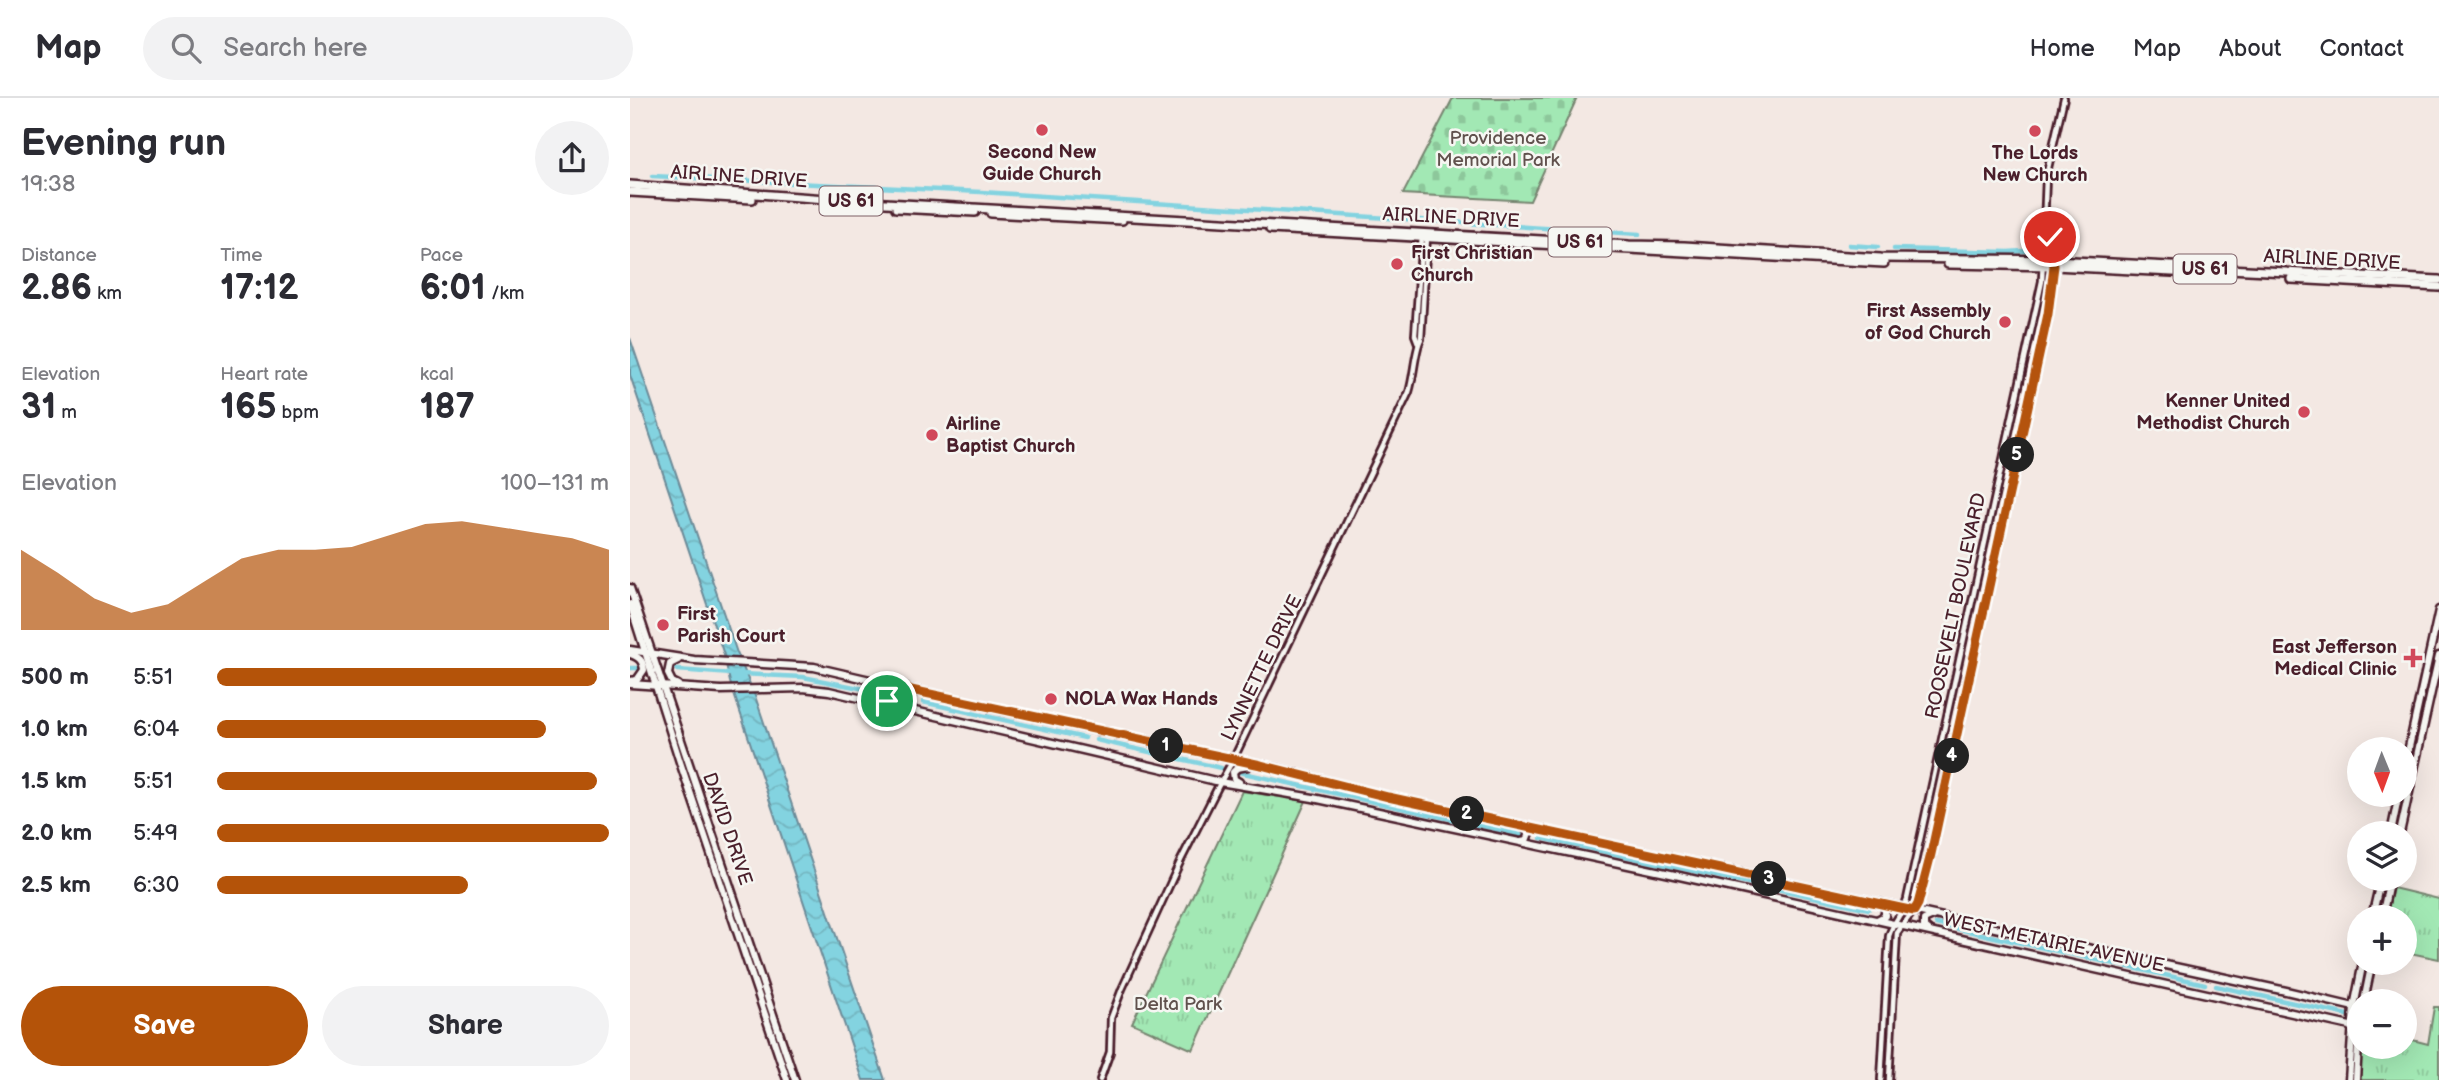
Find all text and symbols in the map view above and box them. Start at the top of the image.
search box [143,17,633,80]
text: Map [35,28,101,68]
icon: search [167,29,205,67]
text: Search here [223,33,367,64]
text: Home [2030,34,2095,63]
text: Map [2133,34,2181,63]
text: About [2219,34,2281,63]
text: Contact [2319,34,2404,63]
text: Evening run [21,121,226,166]
button: share [535,121,609,195]
marker: Second New Guide Church [1034,122,1050,138]
marker: The Lords New Church [2027,123,2043,139]
park label: Providence Memorial Park [1436,127,1561,172]
place label: Second New Guide Church [983,141,1101,186]
place label: The Lords New Church [1982,142,2088,187]
street label: AIRLINE DRIVE [670,161,808,193]
text: 19:38 [21,170,75,198]
road number: US 61 [820,186,882,216]
street label: AIRLINE DRIVE [1382,203,1520,233]
pin [2020,207,2080,267]
icon: check [2031,218,2069,256]
road number: US 61 [1548,228,1612,257]
place label: First Christian Church [1411,242,1533,287]
text: Distance [21,244,97,267]
text: Time [220,244,262,267]
text: Pace [420,244,463,267]
street label: AIRLINE DRIVE [2263,245,2401,275]
road number: US 61 [2174,254,2236,284]
marker: First Christian Church [1389,256,1405,272]
text: 2.86 [21,267,92,310]
text: 17:12 [220,267,298,310]
text: 6:01 [420,267,486,310]
text: km [92,282,122,305]
text: /km [486,282,525,305]
place label: First Assembly of God Church [1865,300,1991,345]
marker: First Assembly of God Church [1997,314,2013,330]
text: Elevation [21,363,100,386]
text: Heart rate [220,363,308,386]
text: kcal [420,363,454,386]
text: 31 [21,386,56,429]
text: 165 [220,386,276,429]
text: 187 [420,386,475,429]
place label: Kenner United Methodist Church [2136,390,2290,435]
text: m [56,401,77,424]
text: bpm [276,401,319,424]
marker: Kenner United Methodist Church [2296,404,2312,420]
place label: Airline Baptist Church [945,413,1075,458]
marker: Airline Baptist Church [924,427,940,443]
pin: 5 [2000,438,2034,472]
text: 5 [2011,443,2022,466]
text: Elevation [21,469,117,497]
text: 100–131 m [501,469,609,497]
street label: ROOSEVELT BOULEVARD [1921,491,1991,721]
street label: LYNNETTE DRIVE [1217,591,1307,745]
place label: First Parish Court [677,603,786,648]
marker: First Parish Court [655,617,671,633]
place label: East Jefferson Medical Clinic [2272,636,2397,681]
marker: East Jefferson Medical Clinic [2403,648,2423,668]
text: 500 m [21,663,89,691]
text: 5:51 [133,663,173,691]
pin [857,671,917,731]
icon: arrive [868,682,906,720]
place label: NOLA Wax Hands [1065,688,1218,711]
marker: NOLA Wax Hands [1043,691,1059,707]
text: 1.0 km [21,715,88,743]
text: 6:04 [133,715,179,743]
pin: 1 [1148,728,1184,764]
text: 1 [1162,734,1170,757]
north arrow [2347,737,2417,807]
map controls [2347,737,2417,1059]
pin: 4 [1934,738,1970,774]
text: 4 [1946,744,1957,767]
text: 1.5 km [21,767,87,795]
text: 5:51 [133,767,173,795]
street label: DAVID DRIVE [697,770,757,888]
pin: 2 [1450,796,1484,832]
text: 2 [1461,802,1472,825]
text: 2.0 km [21,819,92,847]
text: 5:49 [133,819,178,847]
button: layers [2347,821,2417,891]
pin: 3 [1752,862,1786,896]
text: 3 [1763,867,1774,890]
text: 2.5 km [21,871,91,899]
text: 6:30 [133,871,179,899]
button: + [2347,905,2417,975]
street label: WEST METAIRIE AVENUE [1941,908,2167,978]
button: Save [21,986,308,1066]
button: Share [322,986,609,1066]
button: − [2347,989,2417,1059]
park label: Delta Park [1134,993,1223,1016]

